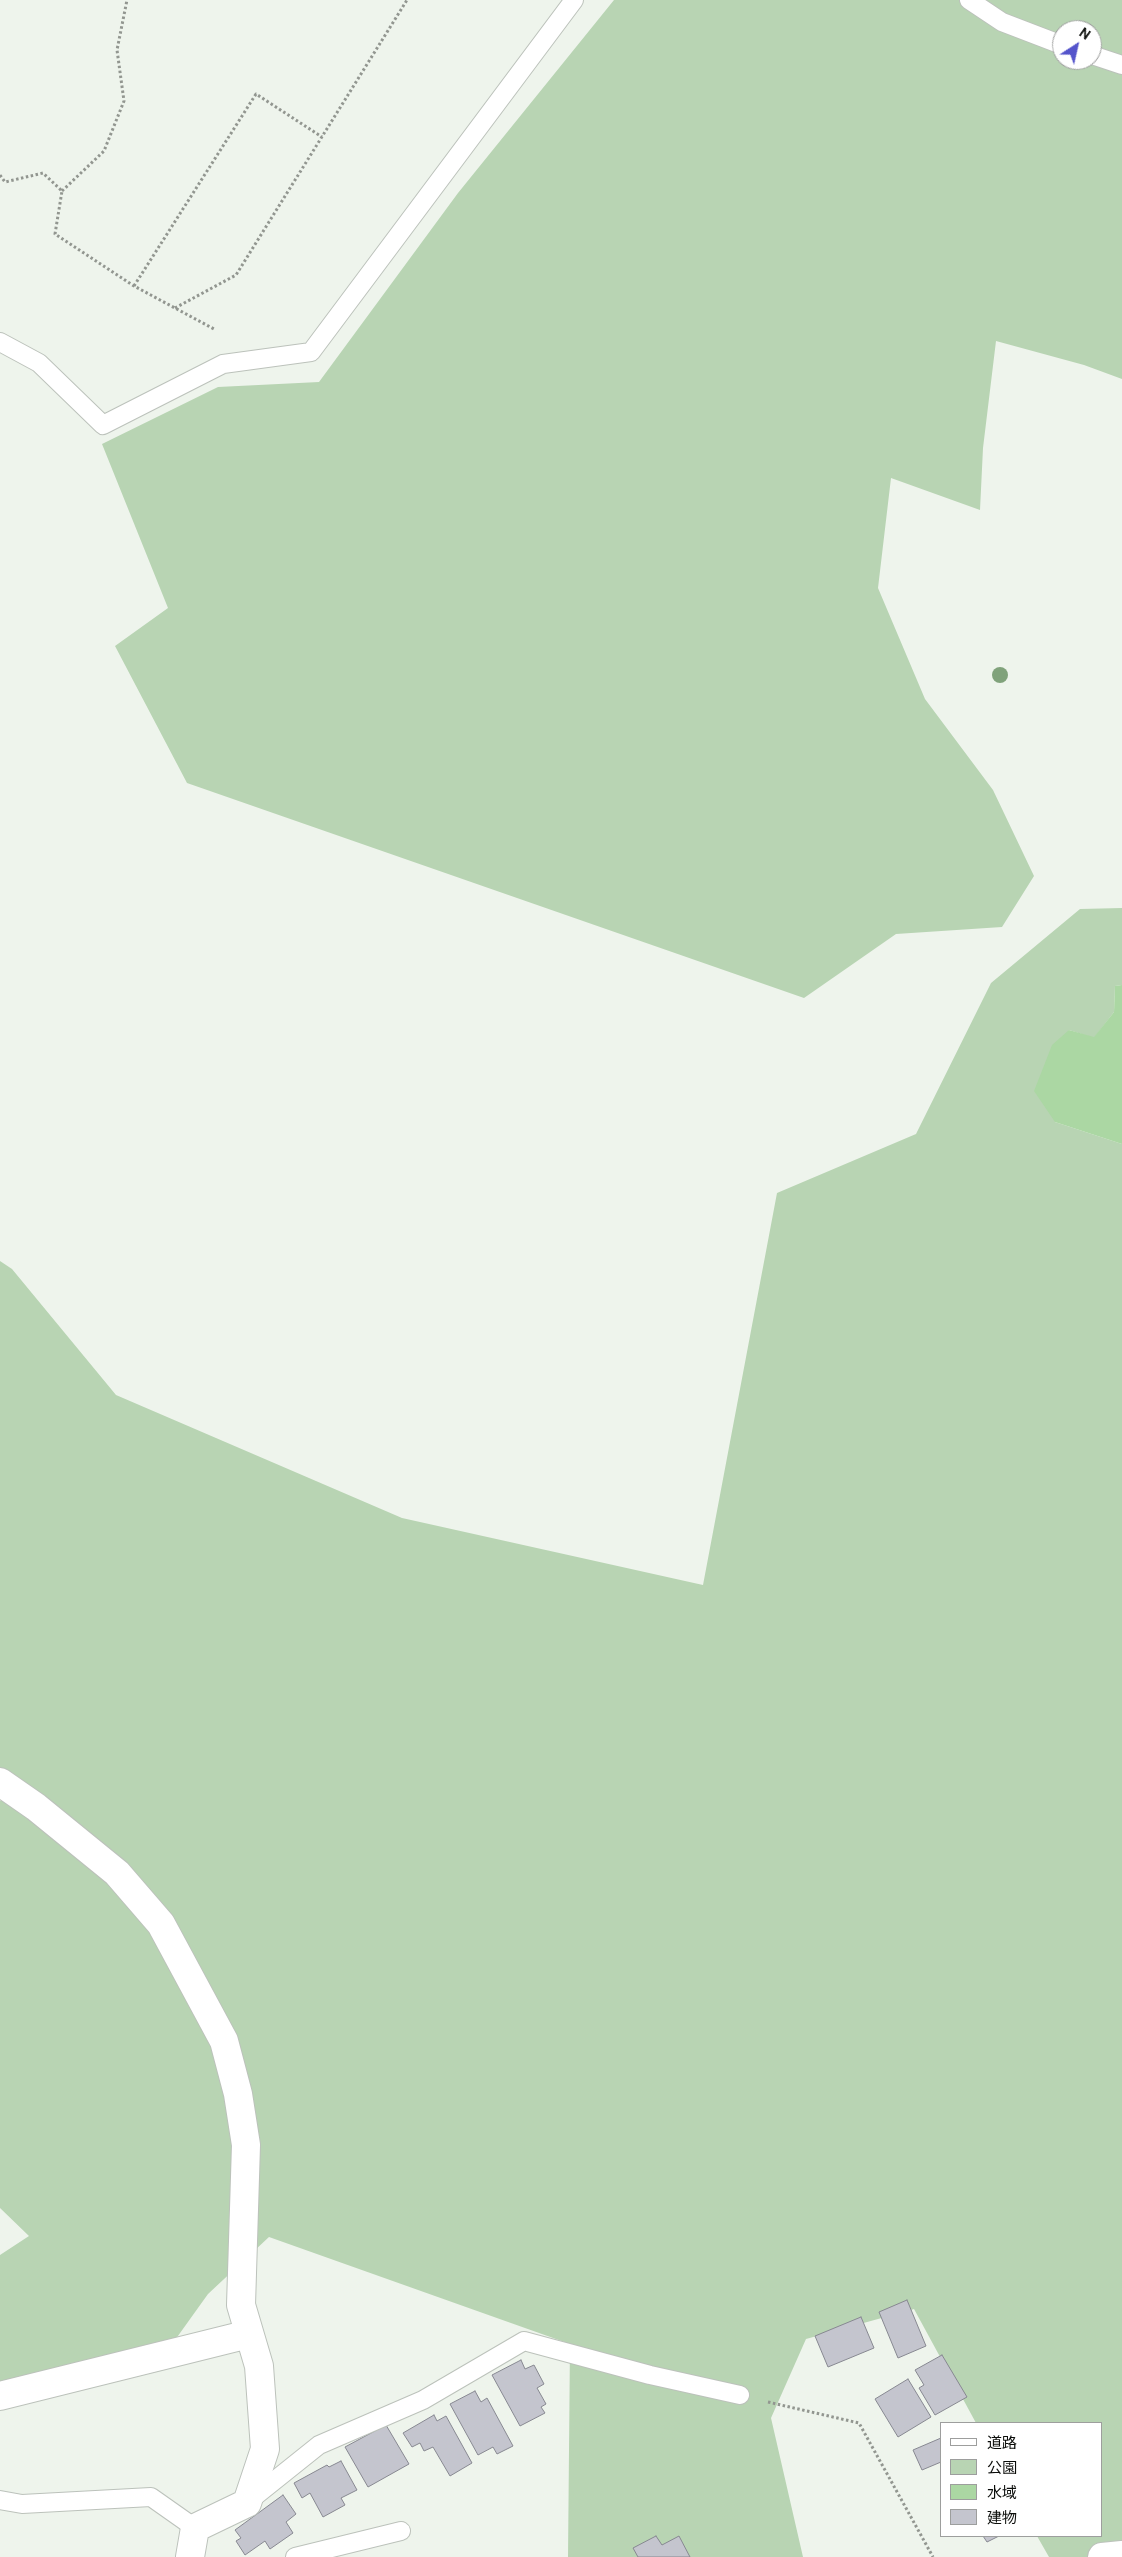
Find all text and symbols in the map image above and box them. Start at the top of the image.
north arrow [1052,20,1102,70]
text: N [1076,23,1094,44]
legend [940,2422,1102,2537]
text: 道路 [987,2434,1017,2452]
text: 公園 [987,2459,1017,2477]
text: 水域 [987,2484,1017,2502]
text: 建物 [987,2509,1017,2527]

